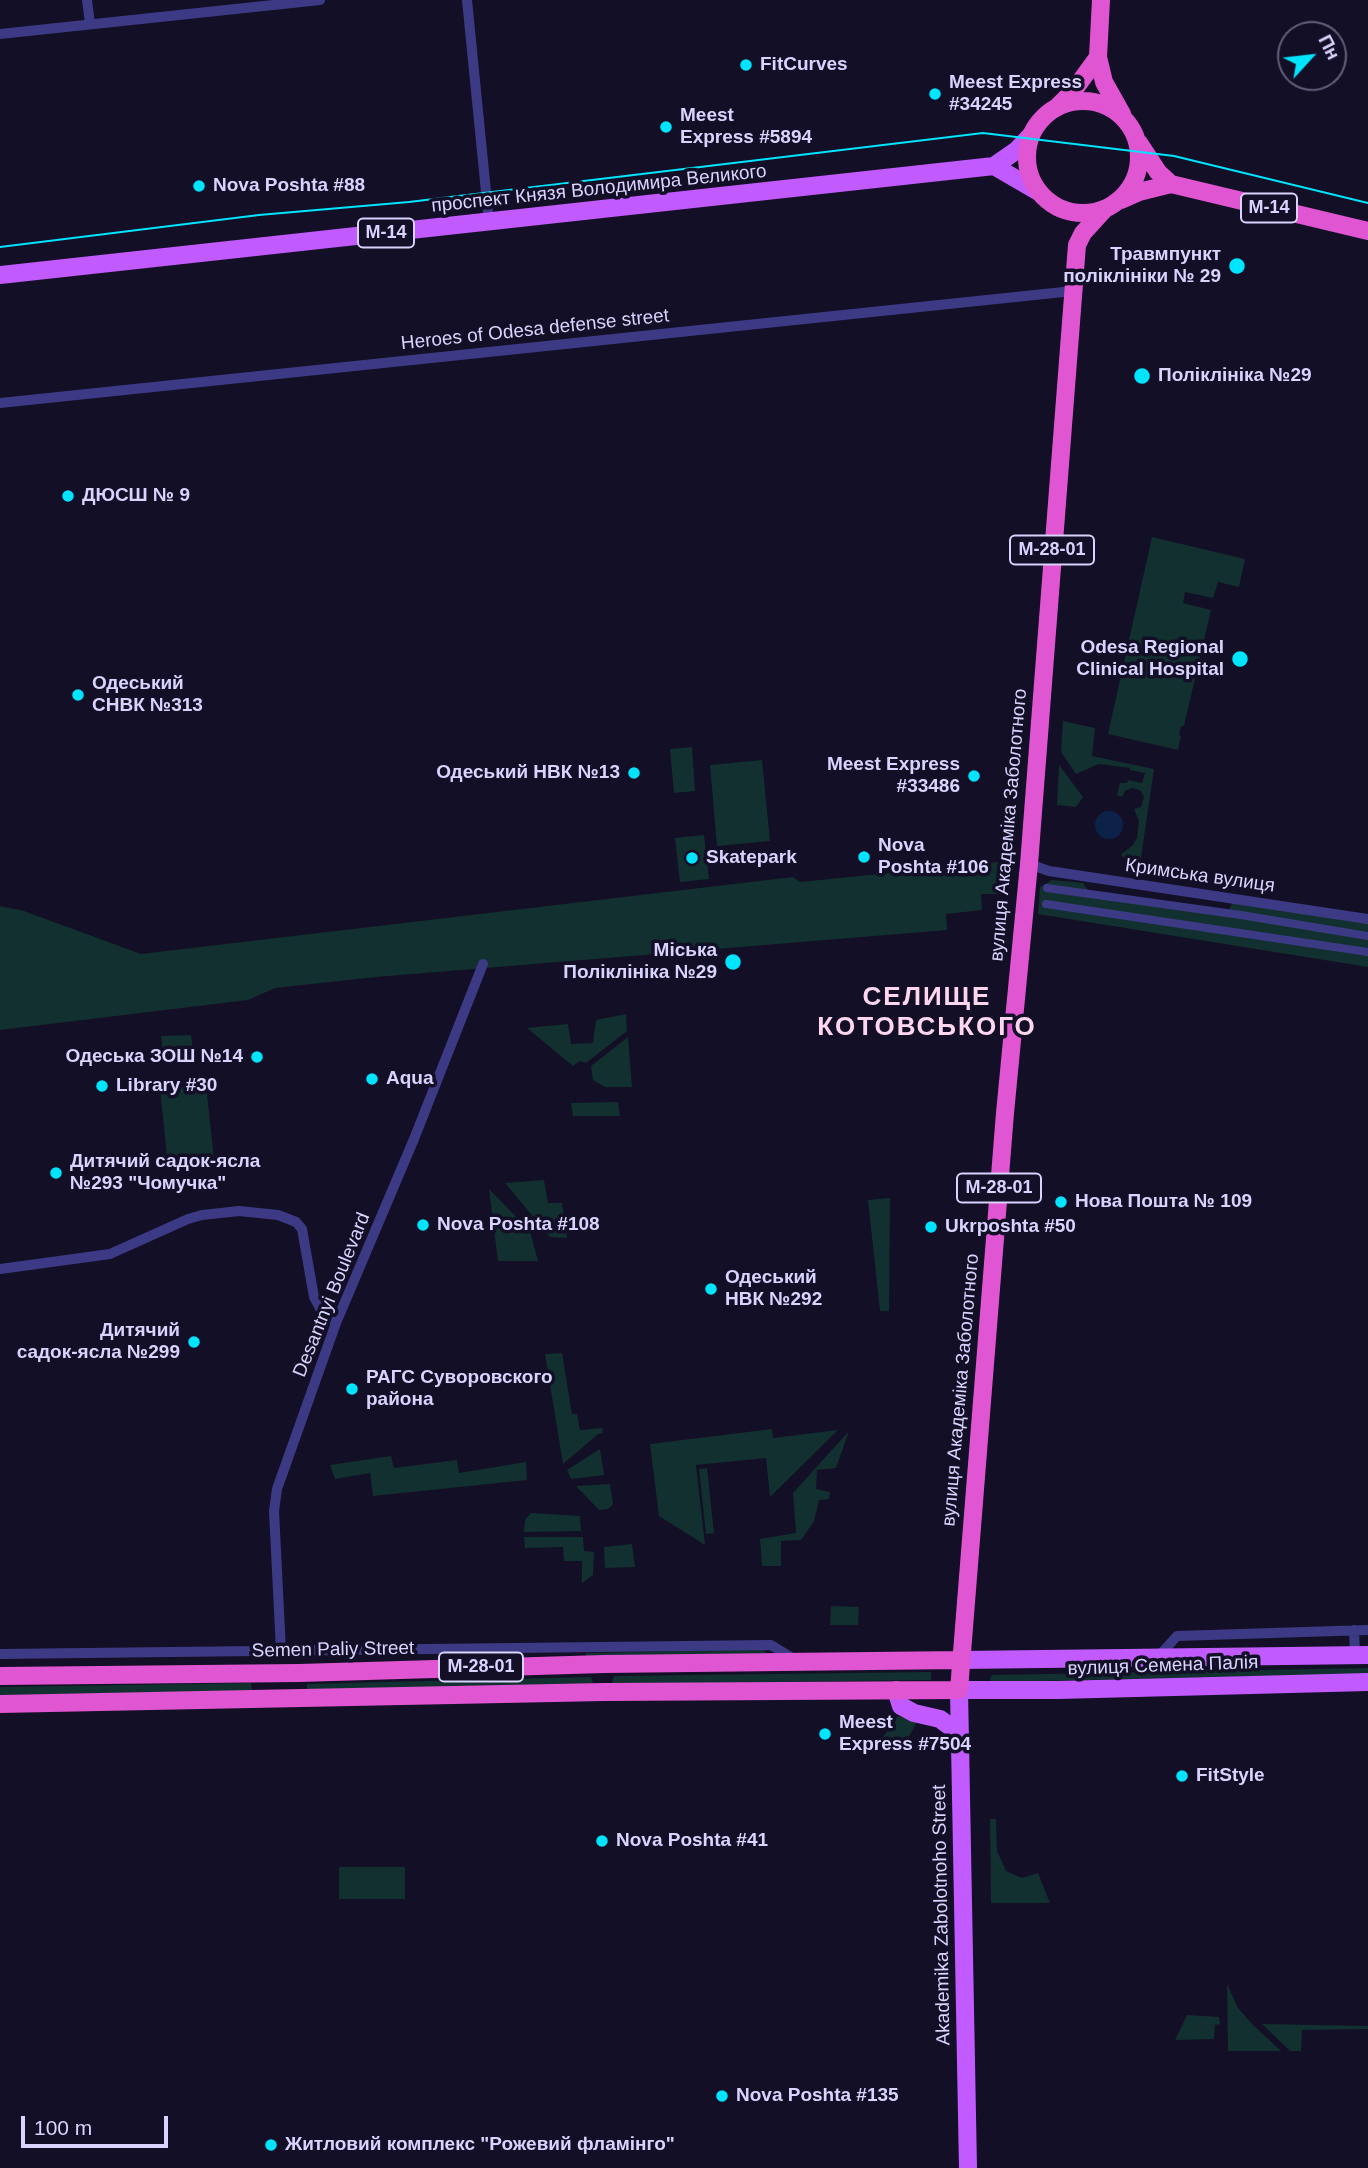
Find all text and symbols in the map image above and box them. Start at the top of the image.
north arrow [1277,21,1347,91]
text: Пн [1314,31,1344,63]
place label: FitCurves [760,54,848,76]
marker: FitCurves [738,57,754,73]
place label: Meest Express #34245 [949,72,1082,116]
marker: Meest Express #34245 [927,86,943,102]
place label: Meest Express #5894 [680,105,812,149]
marker: Meest Express #5894 [658,119,674,135]
street label: проспект Князя Володимира Великого [430,160,768,218]
place label: Nova Poshta #88 [213,175,365,197]
marker: Nova Poshta #88 [191,178,207,194]
road number: М-14 [1241,194,1297,223]
road number: М-14 [358,218,414,247]
place label: Травмпункт поліклініки № 29 [1063,244,1221,288]
marker: Травмпункт поліклініки № 29 [1227,256,1247,276]
street label: Heroes of Odesa defense street [400,305,670,355]
place label: Поліклініка №29 [1158,365,1312,387]
marker: Поліклініка №29 [1132,366,1152,386]
place label: ДЮСШ № 9 [82,485,190,507]
marker: ДЮСШ № 9 [60,488,76,504]
road number: М-28-01 [1010,536,1094,564]
place label: Odesa Regional Clinical Hospital [1076,637,1224,681]
marker: Odesa Regional Clinical Hospital [1230,649,1250,669]
place label: Одеський СНВК №313 [92,673,203,717]
marker: Одеський СНВК №313 [70,687,86,703]
street label: вулиця Академіка Заболотного [986,688,1032,962]
place label: Meest Express #33486 [827,754,960,798]
place label: Одеський НВК №13 [436,762,620,784]
marker: Одеський НВК №13 [626,765,642,781]
marker: Meest Express #33486 [966,768,982,784]
place label: Nova Poshta #106 [878,835,989,879]
place label: Skatepark [706,847,797,869]
marker: Nova Poshta #106 [856,849,872,865]
marker: Skatepark [684,850,700,866]
street label: Кримська вулиця [1124,854,1276,898]
place label: Міська Поліклініка №29 [563,940,717,984]
marker: Міська Поліклініка №29 [723,952,743,972]
district label: СЕЛИЩЕ КОТОВСЬКОГО [819,982,1035,1044]
place label: Одеська ЗОШ №14 [66,1046,243,1068]
marker: Одеська ЗОШ №14 [249,1049,265,1065]
place label: Aqua [386,1068,434,1090]
marker: Aqua [364,1071,380,1087]
place label: Library #30 [116,1075,217,1097]
marker: Library #30 [94,1078,110,1094]
place label: Дитячий садок-ясла №293 "Чомучка" [70,1151,260,1195]
marker: Дитячий садок-ясла №293 "Чомучка" [48,1165,64,1181]
road number: М-28-01 [957,1174,1041,1203]
place label: Нова Пошта № 109 [1075,1191,1252,1213]
marker: Нова Пошта № 109 [1053,1194,1069,1210]
street label: Desantnyi Boulevard [289,1209,375,1381]
place label: Nova Poshta #108 [437,1214,600,1236]
place label: Ukrposhta #50 [945,1216,1076,1238]
marker: Nova Poshta #108 [415,1217,431,1233]
marker: Ukrposhta #50 [923,1219,939,1235]
street label: вулиця Академіка Заболотного [938,1253,984,1527]
place label: Одеський НВК №292 [725,1267,822,1311]
marker: Одеський НВК №292 [703,1281,719,1297]
place label: Дитячий садок-ясла №299 [17,1320,180,1364]
marker: Дитячий садок-ясла №299 [186,1334,202,1350]
place label: РАГС Суворовского района [366,1367,553,1411]
marker: РАГС Суворовского района [344,1381,360,1397]
street label: Semen Paliy Street [251,1637,415,1663]
street label: вулиця Семена Палія [1067,1651,1259,1681]
road number: М-28-01 [439,1652,523,1682]
place label: Meest Express #7504 [839,1712,971,1756]
marker: Meest Express #7504 [817,1726,833,1742]
place label: FitStyle [1196,1765,1265,1787]
marker: FitStyle [1174,1768,1190,1784]
street label: Akademika Zabolotnoho Street [928,1784,956,2046]
place label: Nova Poshta #41 [616,1830,768,1852]
marker: Nova Poshta #41 [594,1833,610,1849]
place label: Nova Poshta #135 [736,2085,899,2107]
marker: Nova Poshta #135 [714,2088,730,2104]
scale bar [24,2102,172,2146]
text: 100 m [34,2116,92,2139]
place label: Житловий комплекс "Рожевий фламінго" [285,2134,675,2156]
marker: Житловий комплекс "Рожевий фламінго" [263,2137,279,2153]

